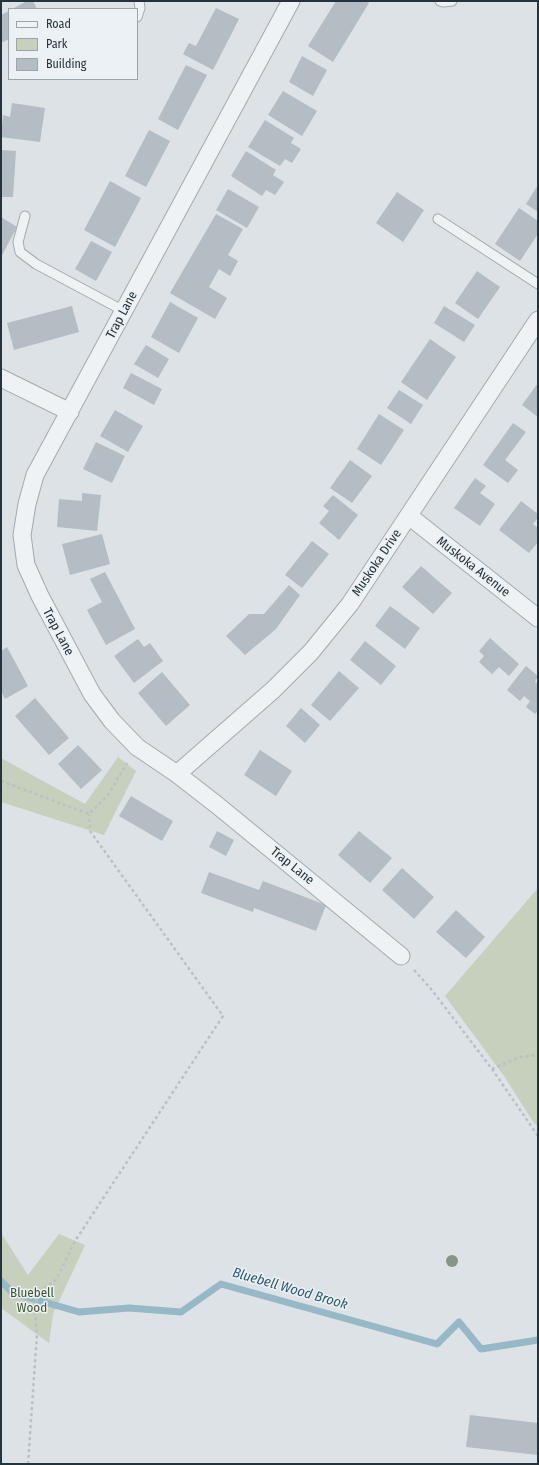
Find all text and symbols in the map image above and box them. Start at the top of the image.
legend [8,8,138,80]
text: Road [46,17,71,31]
text: Park [46,37,67,51]
text: Building [46,57,86,71]
street label: Trap Lane [103,289,141,341]
street label: Muskoka Drive [349,527,405,599]
street label: Muskoka Avenue [433,534,513,600]
street label: Trap Lane [39,606,77,658]
street label: Trap Lane [267,844,317,888]
water label: Bluebell Wood Brook [230,1265,350,1313]
park label: Bluebell Wood [10,1285,54,1316]

